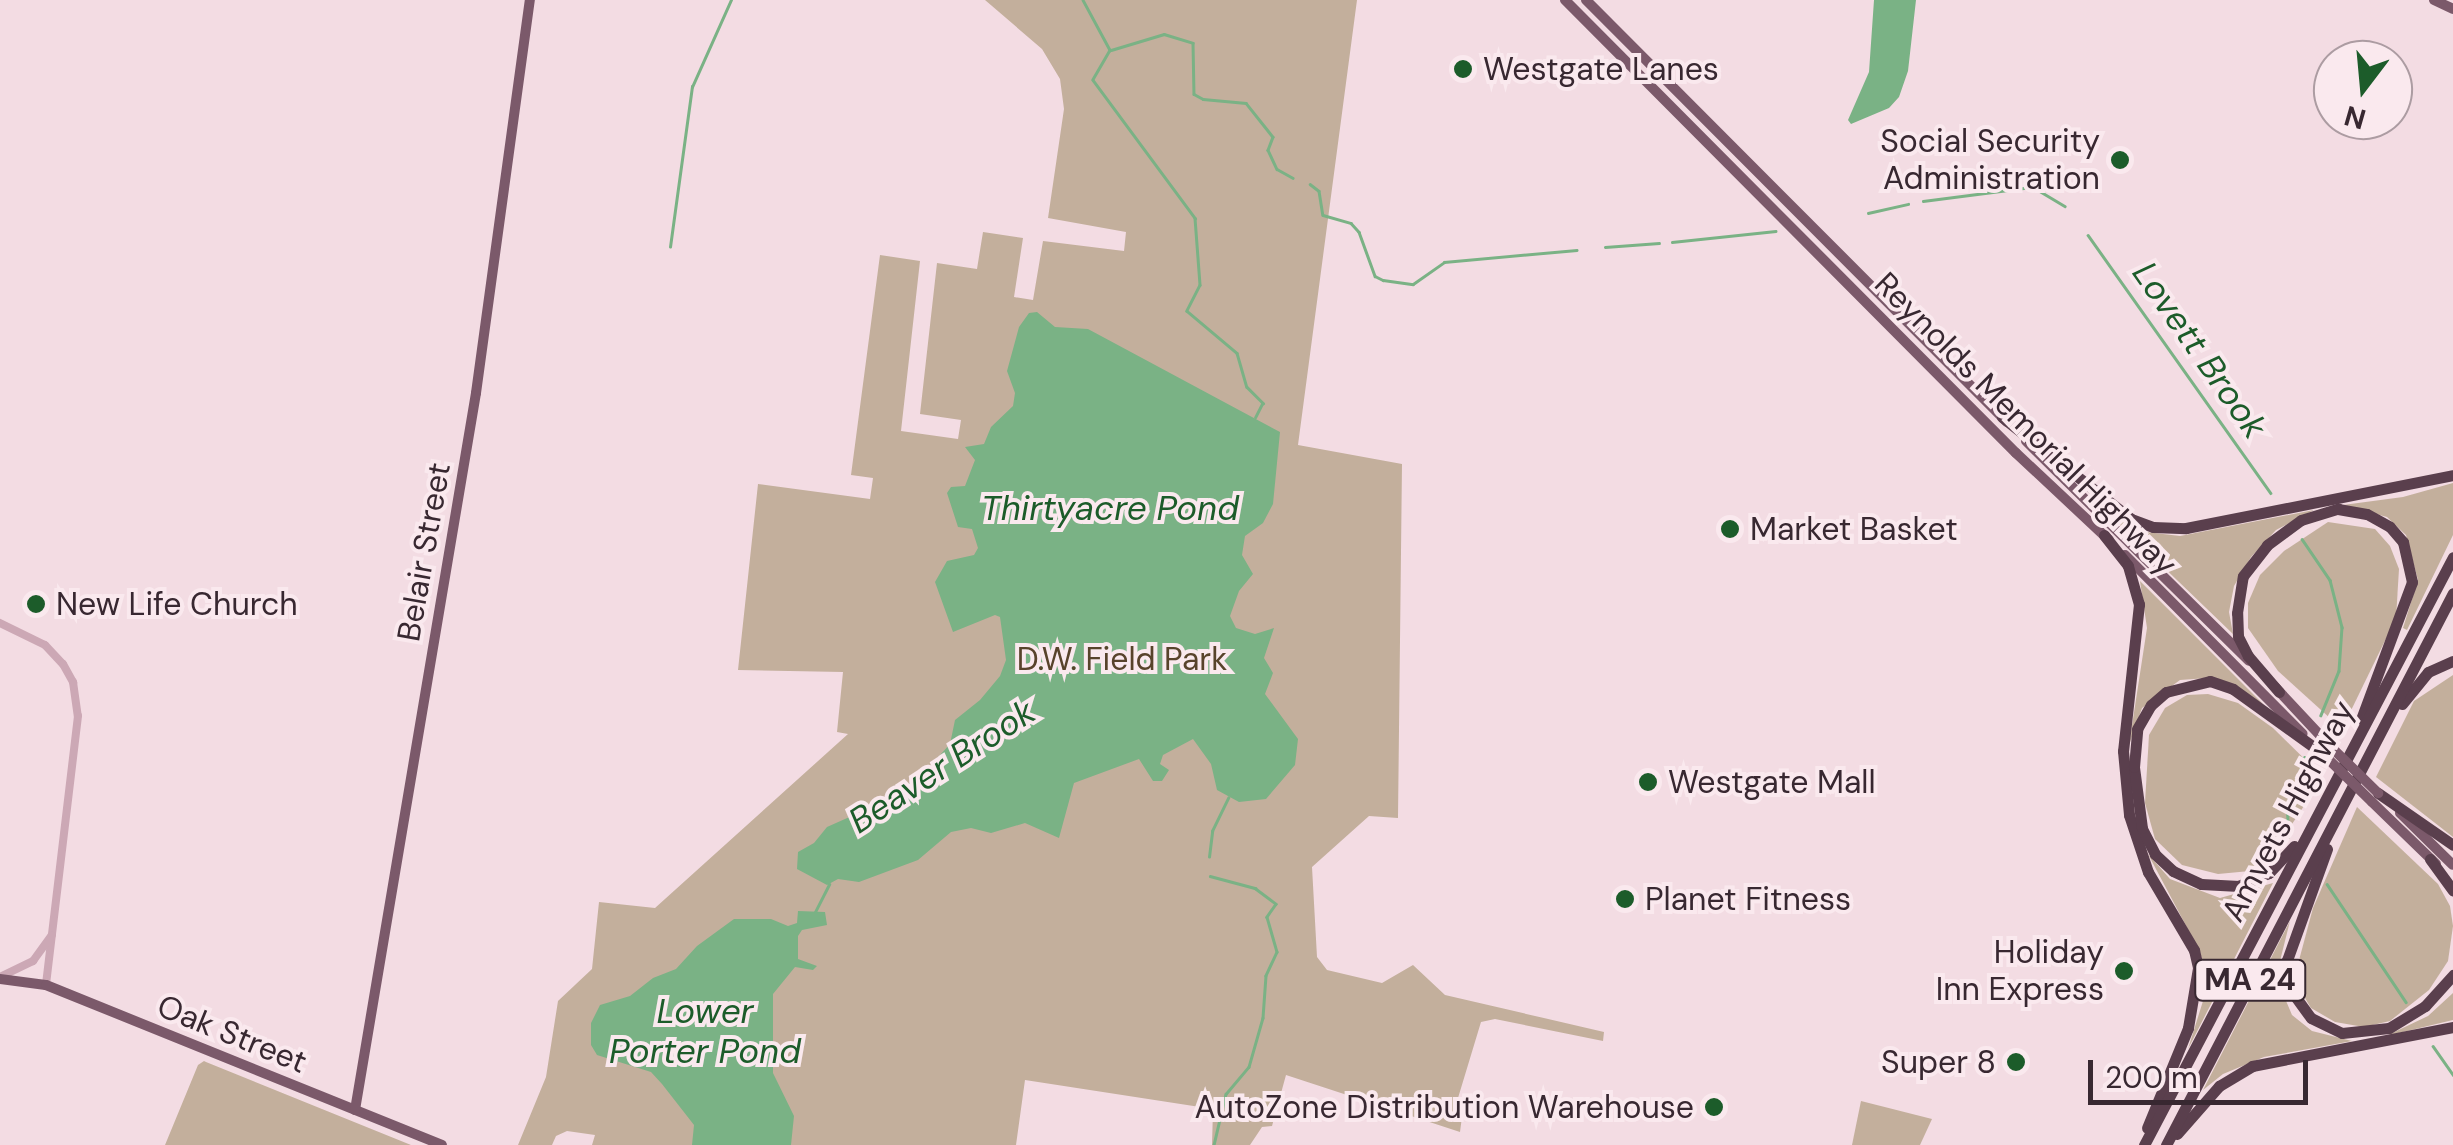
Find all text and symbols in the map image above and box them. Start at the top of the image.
north arrow [2313,40,2413,140]
place label: Westgate Lanes [1483,50,1719,88]
marker: Westgate Lanes [1452,58,1474,80]
text: N [2340,97,2370,138]
place label: Social Security Administration [1880,123,2100,198]
marker: Social Security Administration [2109,149,2131,171]
water label: Lovett Brook [2124,254,2276,446]
street label: Reynolds Memorial Highway [1867,265,2185,583]
street label: Belair Street [389,460,459,644]
water label: Thirtyacre Pond [981,487,1239,529]
place label: Market Basket [1750,510,1958,548]
marker: Market Basket [1719,518,1741,540]
place label: New Life Church [56,585,298,623]
marker: New Life Church [25,593,47,615]
park label: D.W. Field Park [1017,640,1227,678]
water label: Beaver Brook [841,690,1043,842]
street label: Amvets Highway [2214,694,2362,928]
place label: Westgate Mall [1668,763,1876,801]
marker: Westgate Mall [1637,771,1659,793]
place label: Planet Fitness [1645,880,1851,918]
marker: Planet Fitness [1614,888,1636,910]
place label: Holiday Inn Express [1936,934,2104,1009]
road number: MA 24 [2192,955,2308,1005]
marker: Holiday Inn Express [2113,960,2135,982]
street label: Oak Street [152,987,312,1081]
water label: Lower Porter Pond [609,990,801,1072]
scale bar [2093,1040,2313,1102]
place label: Super 8 [1881,1043,1996,1081]
marker: Super 8 [2005,1051,2027,1073]
text: 200 m [2105,1058,2198,1097]
place label: AutoZone Distribution Warehouse [1195,1088,1694,1126]
marker: AutoZone Distribution Warehouse [1703,1096,1725,1118]

